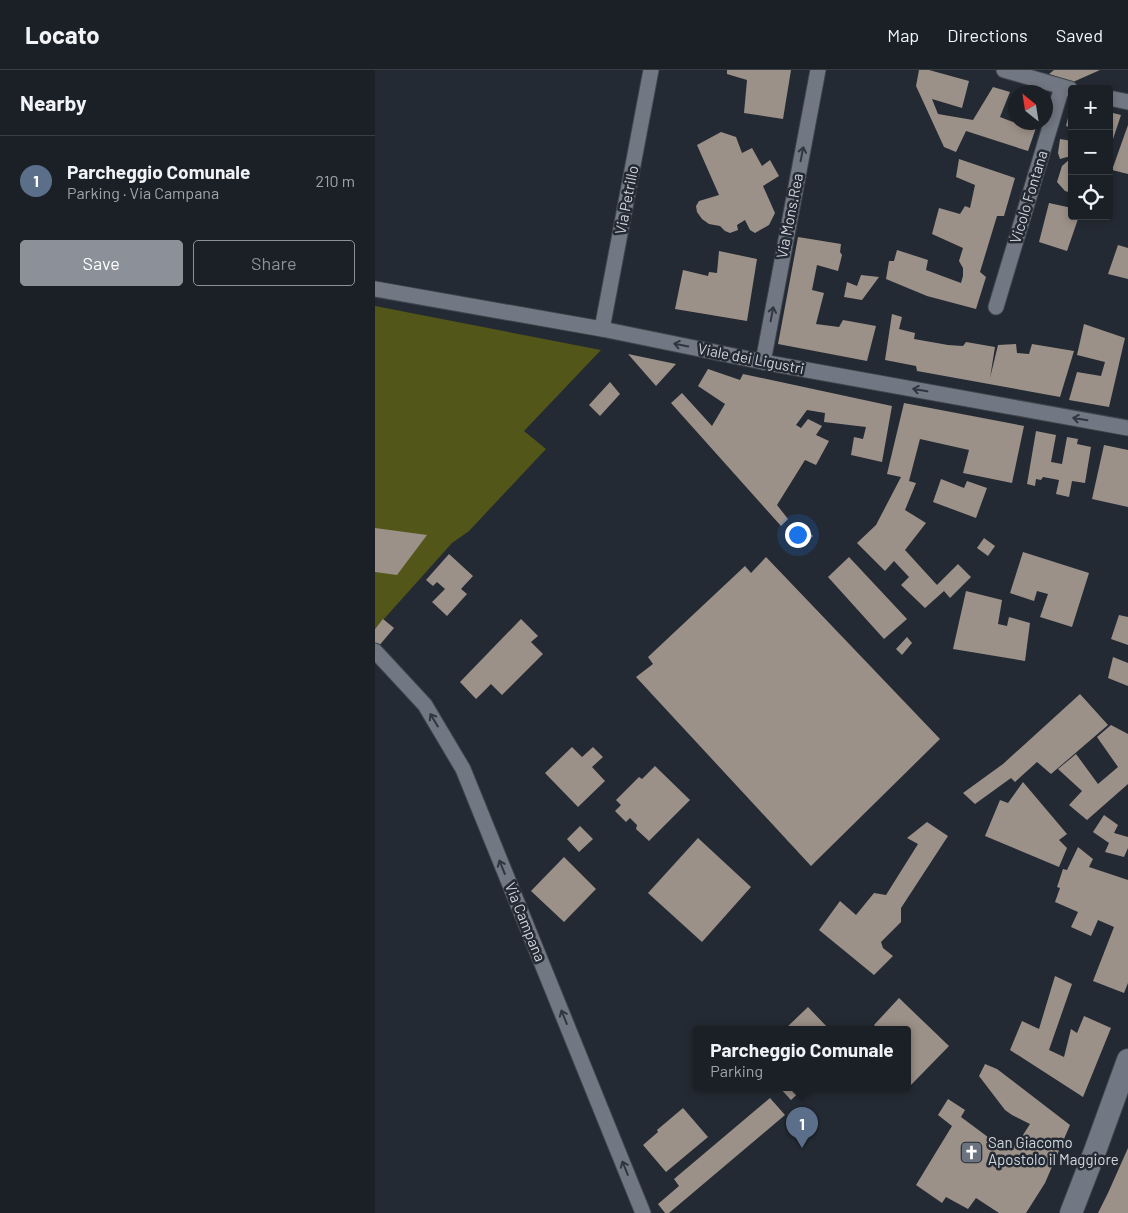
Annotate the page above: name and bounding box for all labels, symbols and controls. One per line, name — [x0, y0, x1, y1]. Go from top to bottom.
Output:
text: Locato — [25, 20, 100, 49]
text: Map — [887, 24, 919, 46]
text: Directions — [947, 24, 1028, 46]
text: Saved — [1056, 24, 1103, 46]
north arrow — [1008, 85, 1053, 130]
map controls — [1068, 85, 1113, 220]
button: + — [1068, 85, 1113, 130]
text: Nearby — [20, 90, 86, 115]
button: − — [1068, 130, 1113, 175]
one-way arrow — [798, 146, 807, 162]
street label: Vicolo Fontana — [1005, 148, 1051, 245]
text: Parcheggio Comunale — [67, 160, 250, 183]
street label: Via Petrillo — [611, 164, 641, 236]
text: 1 — [33, 171, 39, 190]
text: 210 m — [316, 171, 355, 190]
street label: Via Mons.Rea — [772, 172, 806, 260]
button: locate — [1068, 175, 1113, 220]
text: Parking · Via Campana — [67, 183, 219, 202]
button: Save — [20, 240, 183, 286]
button: Share — [193, 240, 355, 286]
one-way arrow — [768, 306, 778, 322]
street label: Viale dei Ligustri — [696, 339, 806, 377]
one-way arrow — [673, 340, 689, 349]
one-way arrow — [913, 385, 929, 395]
one-way arrow — [1072, 414, 1088, 424]
your location — [785, 522, 811, 548]
one-way arrow — [428, 714, 438, 728]
one-way arrow — [497, 860, 507, 875]
street label: Via Campana — [502, 879, 550, 964]
one-way arrow — [558, 1010, 568, 1025]
popup — [693, 1026, 911, 1091]
text: Parcheggio Comunale — [710, 1038, 894, 1061]
text: Parking — [710, 1061, 763, 1080]
pin: 1 — [786, 1107, 818, 1148]
place label: San Giacomo Apostolo il Maggiore — [988, 1133, 1119, 1168]
church icon: San Giacomo Apostolo il Maggiore — [960, 1140, 984, 1164]
one-way arrow — [620, 1161, 629, 1176]

